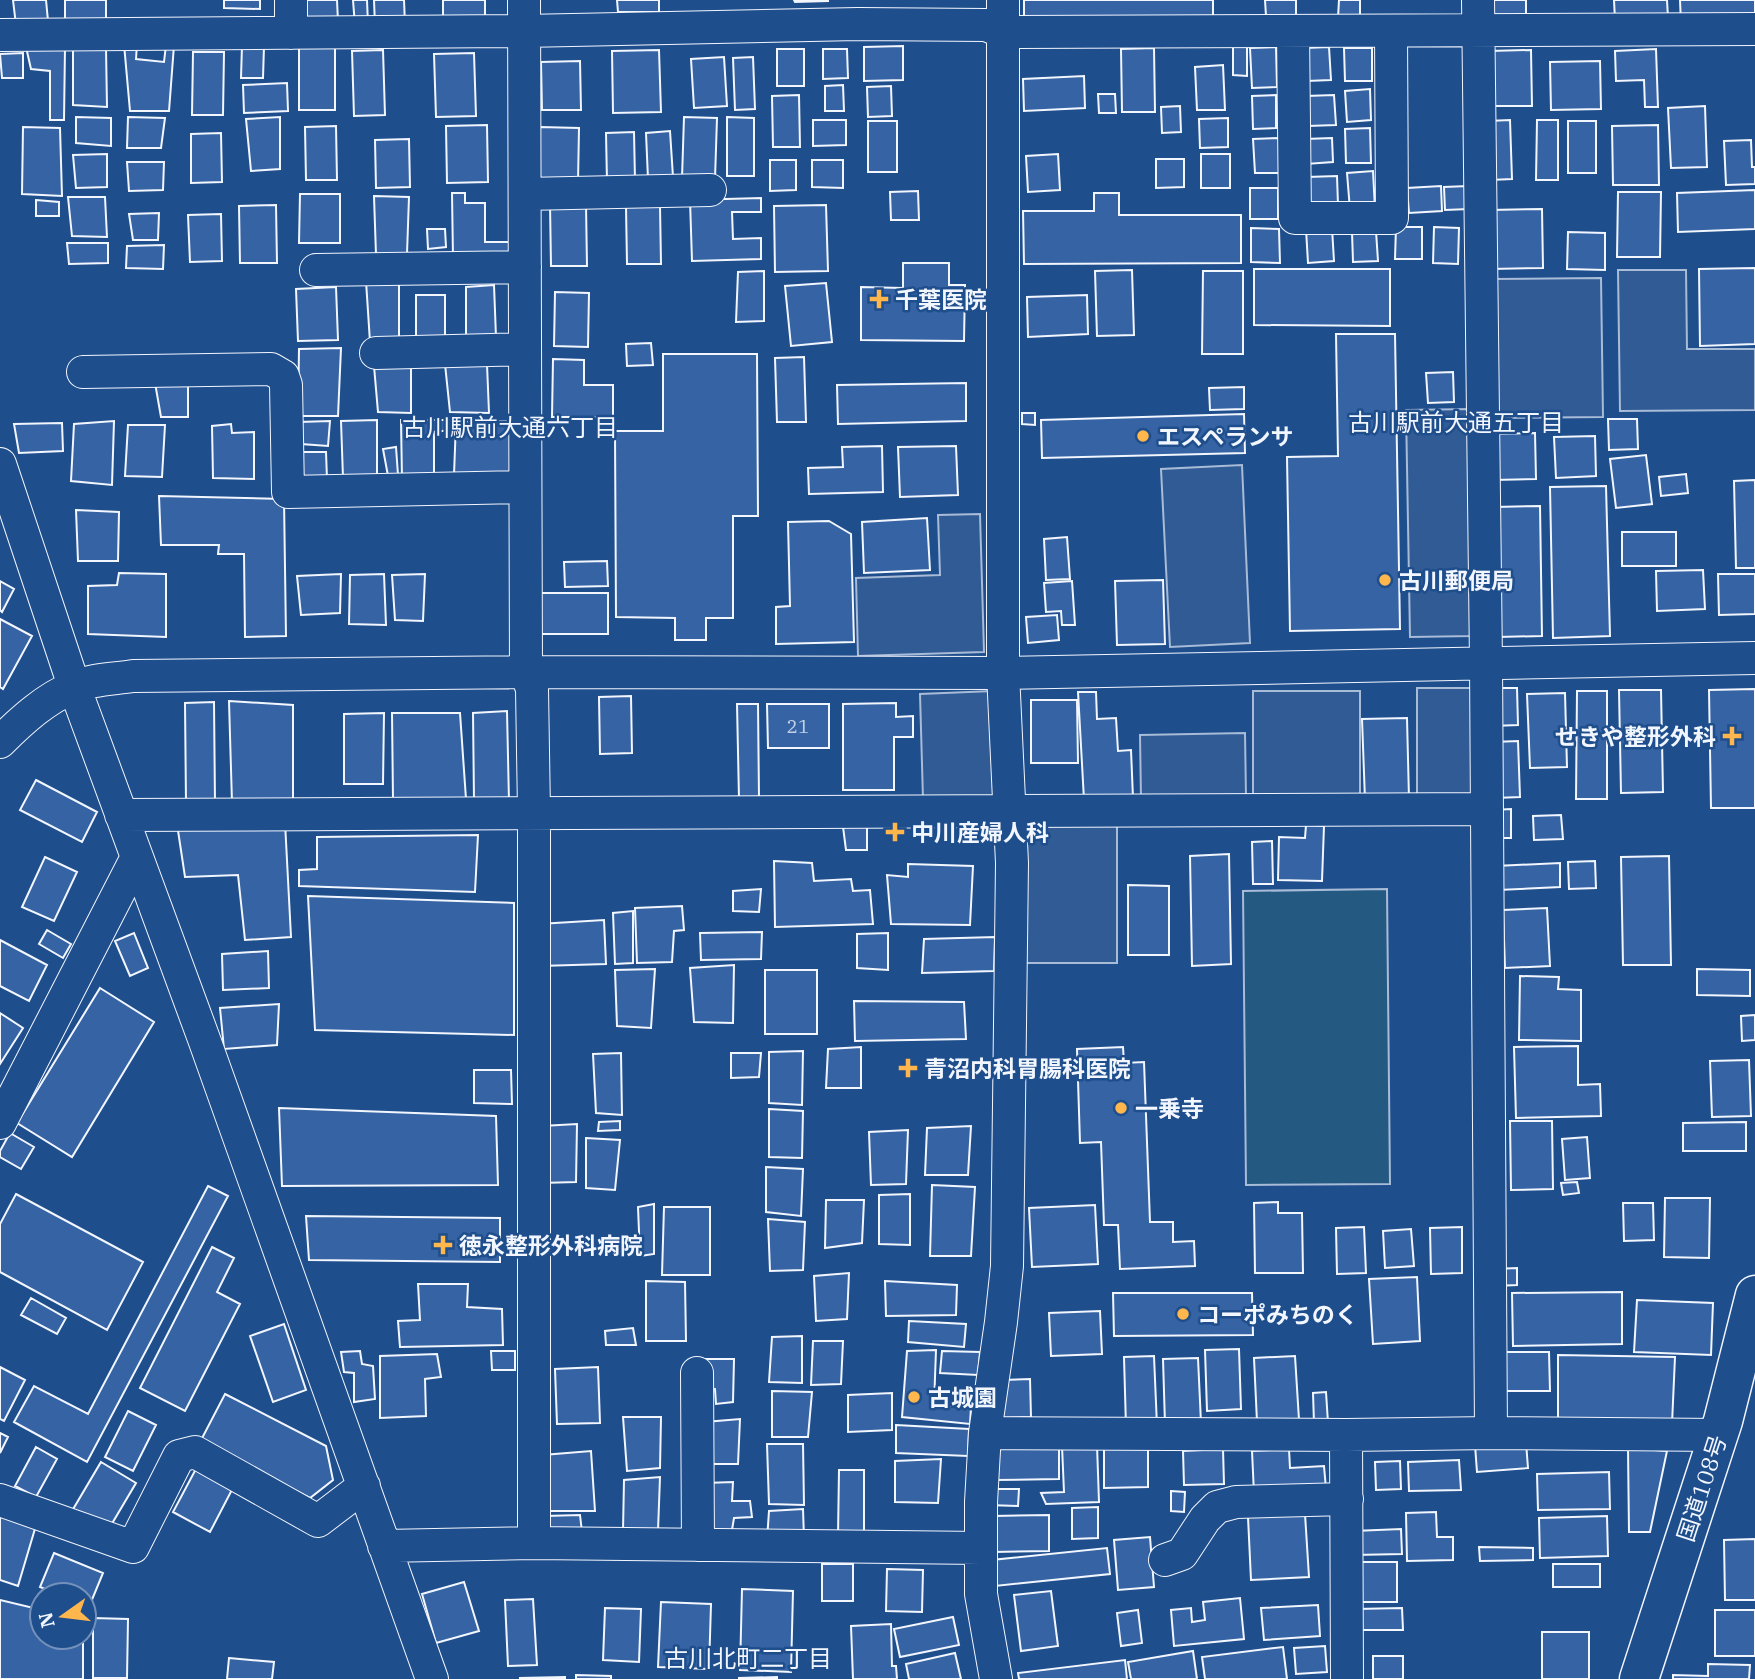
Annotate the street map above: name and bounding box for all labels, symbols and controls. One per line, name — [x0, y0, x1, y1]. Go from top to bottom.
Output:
place label: 千葉医院 — [895, 284, 987, 314]
marker: 千葉医院 — [869, 289, 889, 309]
district label: 古川駅前大通五丁目 — [1348, 406, 1564, 438]
district label: 古川駅前大通六丁目 — [402, 411, 618, 443]
place label: エスペランサ — [1157, 421, 1293, 451]
marker: エスペランサ — [1135, 428, 1151, 444]
place label: 古川郵便局 — [1399, 565, 1514, 595]
marker: 古川郵便局 — [1377, 572, 1393, 588]
house number: 21 — [787, 714, 809, 738]
place label: せきや整形外科 — [1555, 721, 1716, 751]
marker: せきや整形外科 — [1722, 726, 1742, 746]
place label: 中川産婦人科 — [911, 817, 1049, 847]
marker: 中川産婦人科 — [885, 822, 905, 842]
place label: 青沼内科胃腸科医院 — [924, 1053, 1131, 1083]
marker: 青沼内科胃腸科医院 — [898, 1058, 918, 1078]
place label: 一乗寺 — [1135, 1093, 1204, 1123]
marker: 一乗寺 — [1113, 1100, 1129, 1116]
place label: 徳永整形外科病院 — [459, 1230, 643, 1260]
marker: 徳永整形外科病院 — [433, 1235, 453, 1255]
place label: コーポみちのく — [1197, 1299, 1358, 1329]
marker: コーポみちのく — [1175, 1306, 1191, 1322]
place label: 古城園 — [928, 1382, 997, 1412]
marker: 古城園 — [906, 1389, 922, 1405]
street label: 国道108号 — [1670, 1431, 1732, 1545]
north arrow — [28, 1581, 98, 1651]
text: N — [33, 1610, 60, 1630]
district label: 古川北町二丁目 — [664, 1642, 832, 1674]

